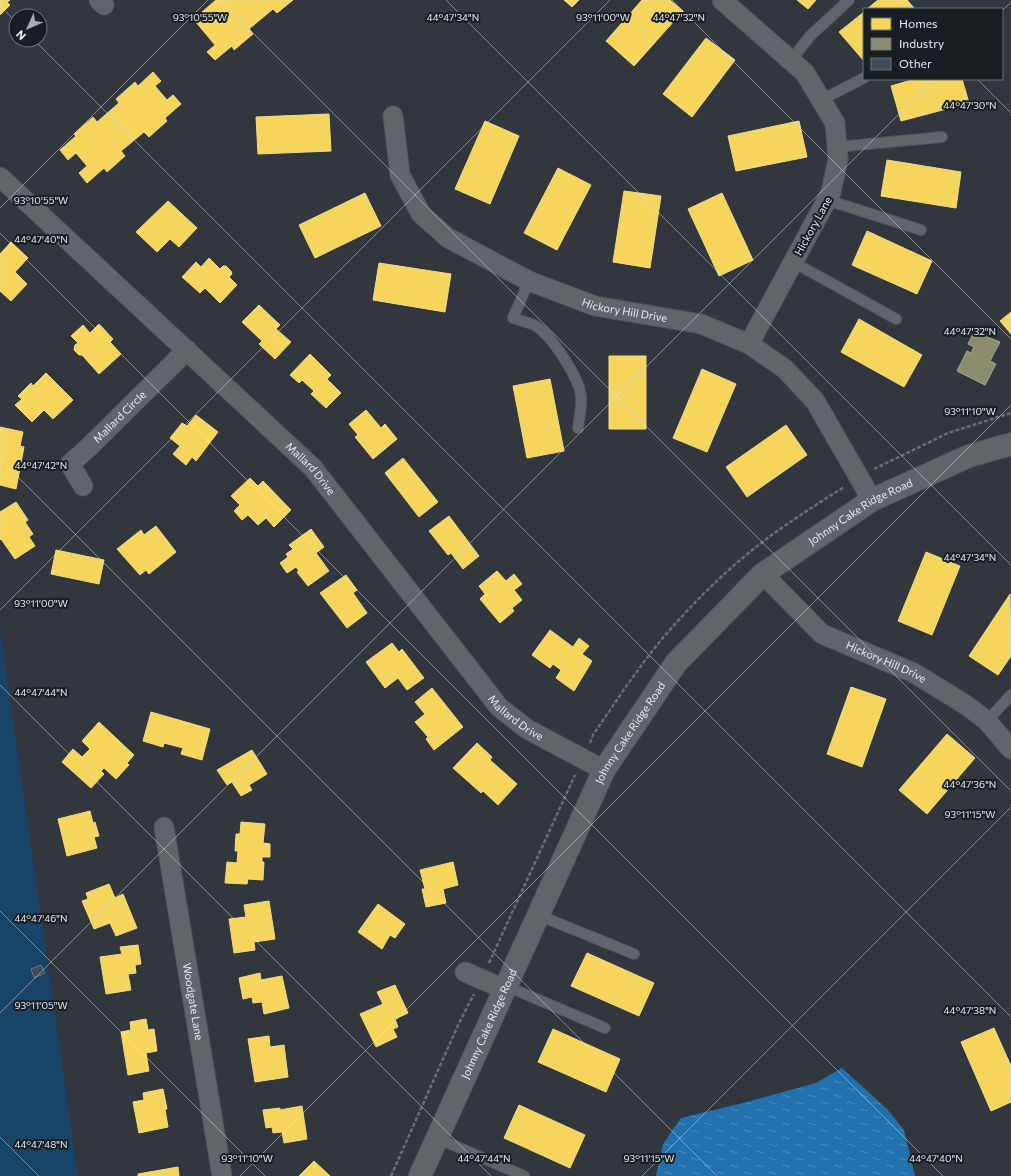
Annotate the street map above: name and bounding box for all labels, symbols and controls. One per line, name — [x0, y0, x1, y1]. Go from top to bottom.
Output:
north arrow — [8, 8, 48, 48]
legend — [863, 8, 1003, 80]
text: 93°10'55"W — [173, 11, 227, 23]
text: 44°47'34"N — [427, 11, 479, 23]
text: 93°11'00"W — [576, 11, 630, 23]
text: 44°47'32"N — [653, 11, 705, 23]
text: Homes — [899, 16, 937, 30]
text: N — [13, 28, 28, 43]
text: Industry — [899, 36, 944, 50]
text: Other — [899, 56, 932, 70]
text: 44°47'30"N — [943, 99, 997, 111]
text: 93°10'55"W — [14, 194, 68, 206]
street label: Hickory Lane — [791, 194, 834, 257]
text: 44°47'40"N — [14, 233, 68, 245]
street label: Hickory Hill Drive — [580, 295, 668, 324]
text: 44°47'32"N — [944, 325, 996, 337]
street label: Mallard Circle — [90, 387, 148, 445]
text: 93°11'10"W — [944, 405, 996, 417]
street label: Mallard Drive — [283, 439, 338, 497]
text: 44°47'42"N — [15, 459, 67, 471]
street label: Johnny Cake Ridge Road — [805, 476, 914, 548]
text: 44°47'34"N — [944, 551, 996, 563]
text: 93°11'00"W — [14, 597, 68, 609]
street label: Hickory Hill Drive — [844, 638, 929, 685]
street label: Johnny Cake Ridge Road — [592, 679, 668, 786]
text: 44°47'44"N — [14, 686, 68, 698]
street label: Mallard Drive — [486, 692, 546, 743]
text: 44°47'36"N — [944, 778, 996, 790]
text: 93°11'15"W — [945, 808, 995, 820]
text: 44°47'46"N — [14, 912, 68, 924]
street label: Woodgate Lane — [181, 962, 206, 1041]
street label: Johnny Cake Ridge Road — [458, 967, 519, 1081]
text: 93°11'05"W — [14, 999, 68, 1011]
text: 44°47'38"N — [944, 1004, 996, 1016]
text: 44°47'48"N — [14, 1138, 68, 1150]
text: 93°11'10"W — [221, 1152, 273, 1164]
text: 44°47'44"N — [457, 1152, 511, 1164]
text: 93°11'15"W — [624, 1152, 674, 1164]
text: 44°47'40"N — [909, 1152, 963, 1164]

